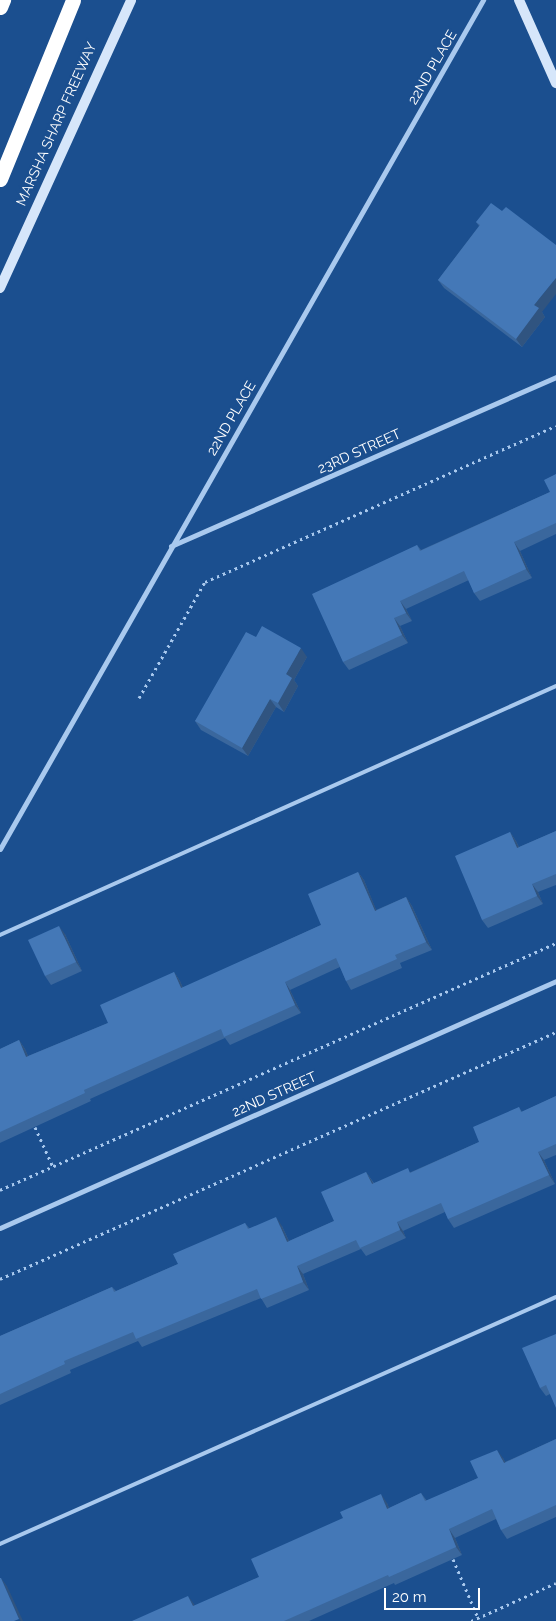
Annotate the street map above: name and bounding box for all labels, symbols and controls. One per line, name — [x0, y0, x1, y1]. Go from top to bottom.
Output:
street label: 22ND PLACE — [404, 27, 460, 107]
street label: MARSHA SHARP FREEWAY — [12, 39, 100, 209]
street label: 22ND PLACE — [203, 378, 259, 458]
street label: 23RD STREET — [315, 425, 403, 477]
street label: 22ND STREET — [229, 1068, 319, 1120]
scale bar — [386, 1578, 482, 1610]
text: 20 m — [392, 1588, 427, 1606]

